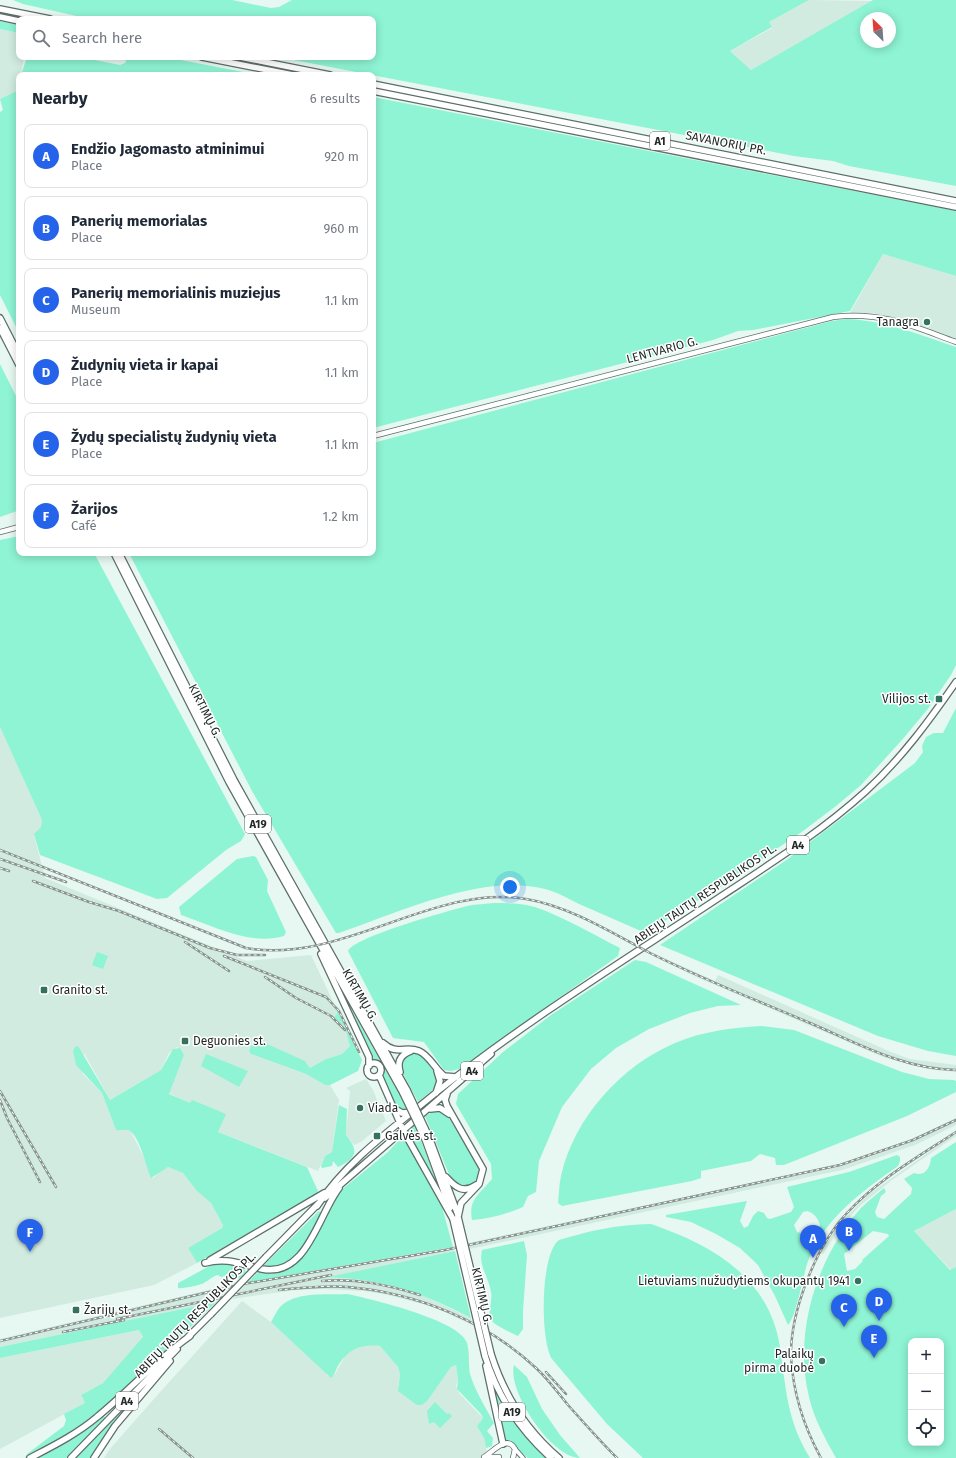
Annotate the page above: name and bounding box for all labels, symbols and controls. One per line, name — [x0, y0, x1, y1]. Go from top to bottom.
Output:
north arrow — [860, 12, 896, 48]
search box — [16, 16, 376, 60]
icon: search — [30, 27, 52, 49]
text: Search here — [62, 29, 142, 47]
text: Nearby — [32, 88, 87, 109]
text: 6 results — [310, 91, 360, 106]
street label: SAVANORIŲ PR. — [684, 128, 768, 158]
road number: A1 — [650, 132, 670, 150]
text: Endžio Jagomasto atminimui — [71, 140, 264, 158]
text: A — [42, 149, 50, 164]
text: 920 m — [324, 149, 359, 164]
text: Place — [71, 158, 102, 173]
text: Panerių memorialas — [71, 212, 207, 230]
text: B — [42, 221, 50, 236]
text: 960 m — [323, 221, 359, 236]
text: Place — [71, 230, 102, 245]
text: Panerių memorialinis muziejus — [71, 284, 281, 302]
text: C — [42, 293, 50, 308]
text: 1.1 km — [325, 293, 359, 308]
text: Museum — [71, 302, 121, 317]
place label: Tanagra — [876, 315, 919, 329]
marker: Tanagra — [922, 317, 932, 327]
street label: LENTVARIO G. — [625, 334, 699, 366]
text: Žudynių vieta ir kapai — [71, 356, 218, 374]
text: D — [42, 365, 50, 380]
text: 1.1 km — [325, 365, 359, 380]
text: Place — [71, 374, 102, 389]
text: Žydų specialistų žudynių vieta — [71, 428, 277, 446]
text: E — [43, 437, 49, 452]
text: 1.1 km — [325, 437, 359, 452]
text: Place — [71, 446, 102, 461]
text: Žarijos — [71, 500, 118, 518]
text: F — [43, 509, 49, 524]
text: 1.2 km — [323, 509, 359, 524]
text: Café — [71, 518, 97, 533]
street label: KIRTIMŲ G. — [186, 682, 225, 740]
place label: Vilijos st. — [882, 692, 931, 706]
marker: Vilijos st. — [934, 694, 944, 704]
road number: A19 — [245, 815, 271, 833]
road number: A4 — [787, 836, 809, 854]
street label: ABIEJŲ TAUTŲ RESPUBLIKOS PL. — [631, 841, 779, 947]
your location — [500, 877, 520, 897]
street label: KIRTIMŲ G. — [339, 966, 381, 1024]
place label: Granito st. — [52, 983, 108, 997]
marker: Granito st. — [39, 985, 49, 995]
place label: Deguonies st. — [193, 1034, 266, 1048]
marker: Deguonies st. — [180, 1036, 190, 1046]
road number: A4 — [461, 1062, 483, 1080]
place label: Viada — [368, 1101, 398, 1115]
marker: Viada — [355, 1103, 365, 1113]
place label: Galvės st. — [385, 1129, 437, 1143]
marker: Galvės st. — [372, 1131, 382, 1141]
pin: B — [836, 1218, 862, 1251]
pin: F — [17, 1219, 43, 1252]
pin: A — [800, 1225, 826, 1258]
street label: ABIEJŲ TAUTŲ RESPUBLIKOS PL. — [131, 1249, 259, 1381]
street label: KIRTIMŲ G. — [469, 1266, 495, 1326]
place label: Lietuviams nužudytiems okupantų 1941 — [638, 1274, 850, 1288]
marker: Lietuviams nužudytiems okupantų 1941 — [853, 1276, 863, 1286]
pin: D — [866, 1288, 892, 1321]
pin: C — [831, 1294, 857, 1327]
place label: Žarijų st. — [84, 1302, 131, 1317]
marker: Žarijų st. — [71, 1305, 81, 1315]
pin: E — [861, 1325, 887, 1358]
map controls — [908, 1338, 944, 1446]
button: + — [908, 1338, 944, 1374]
place label: Palaikų pirma duobė — [744, 1347, 814, 1375]
marker: Palaikų pirma duobė — [817, 1356, 827, 1366]
button: − — [908, 1374, 944, 1410]
road number: A4 — [116, 1392, 138, 1410]
road number: A19 — [499, 1403, 525, 1421]
button: locate — [908, 1410, 944, 1446]

